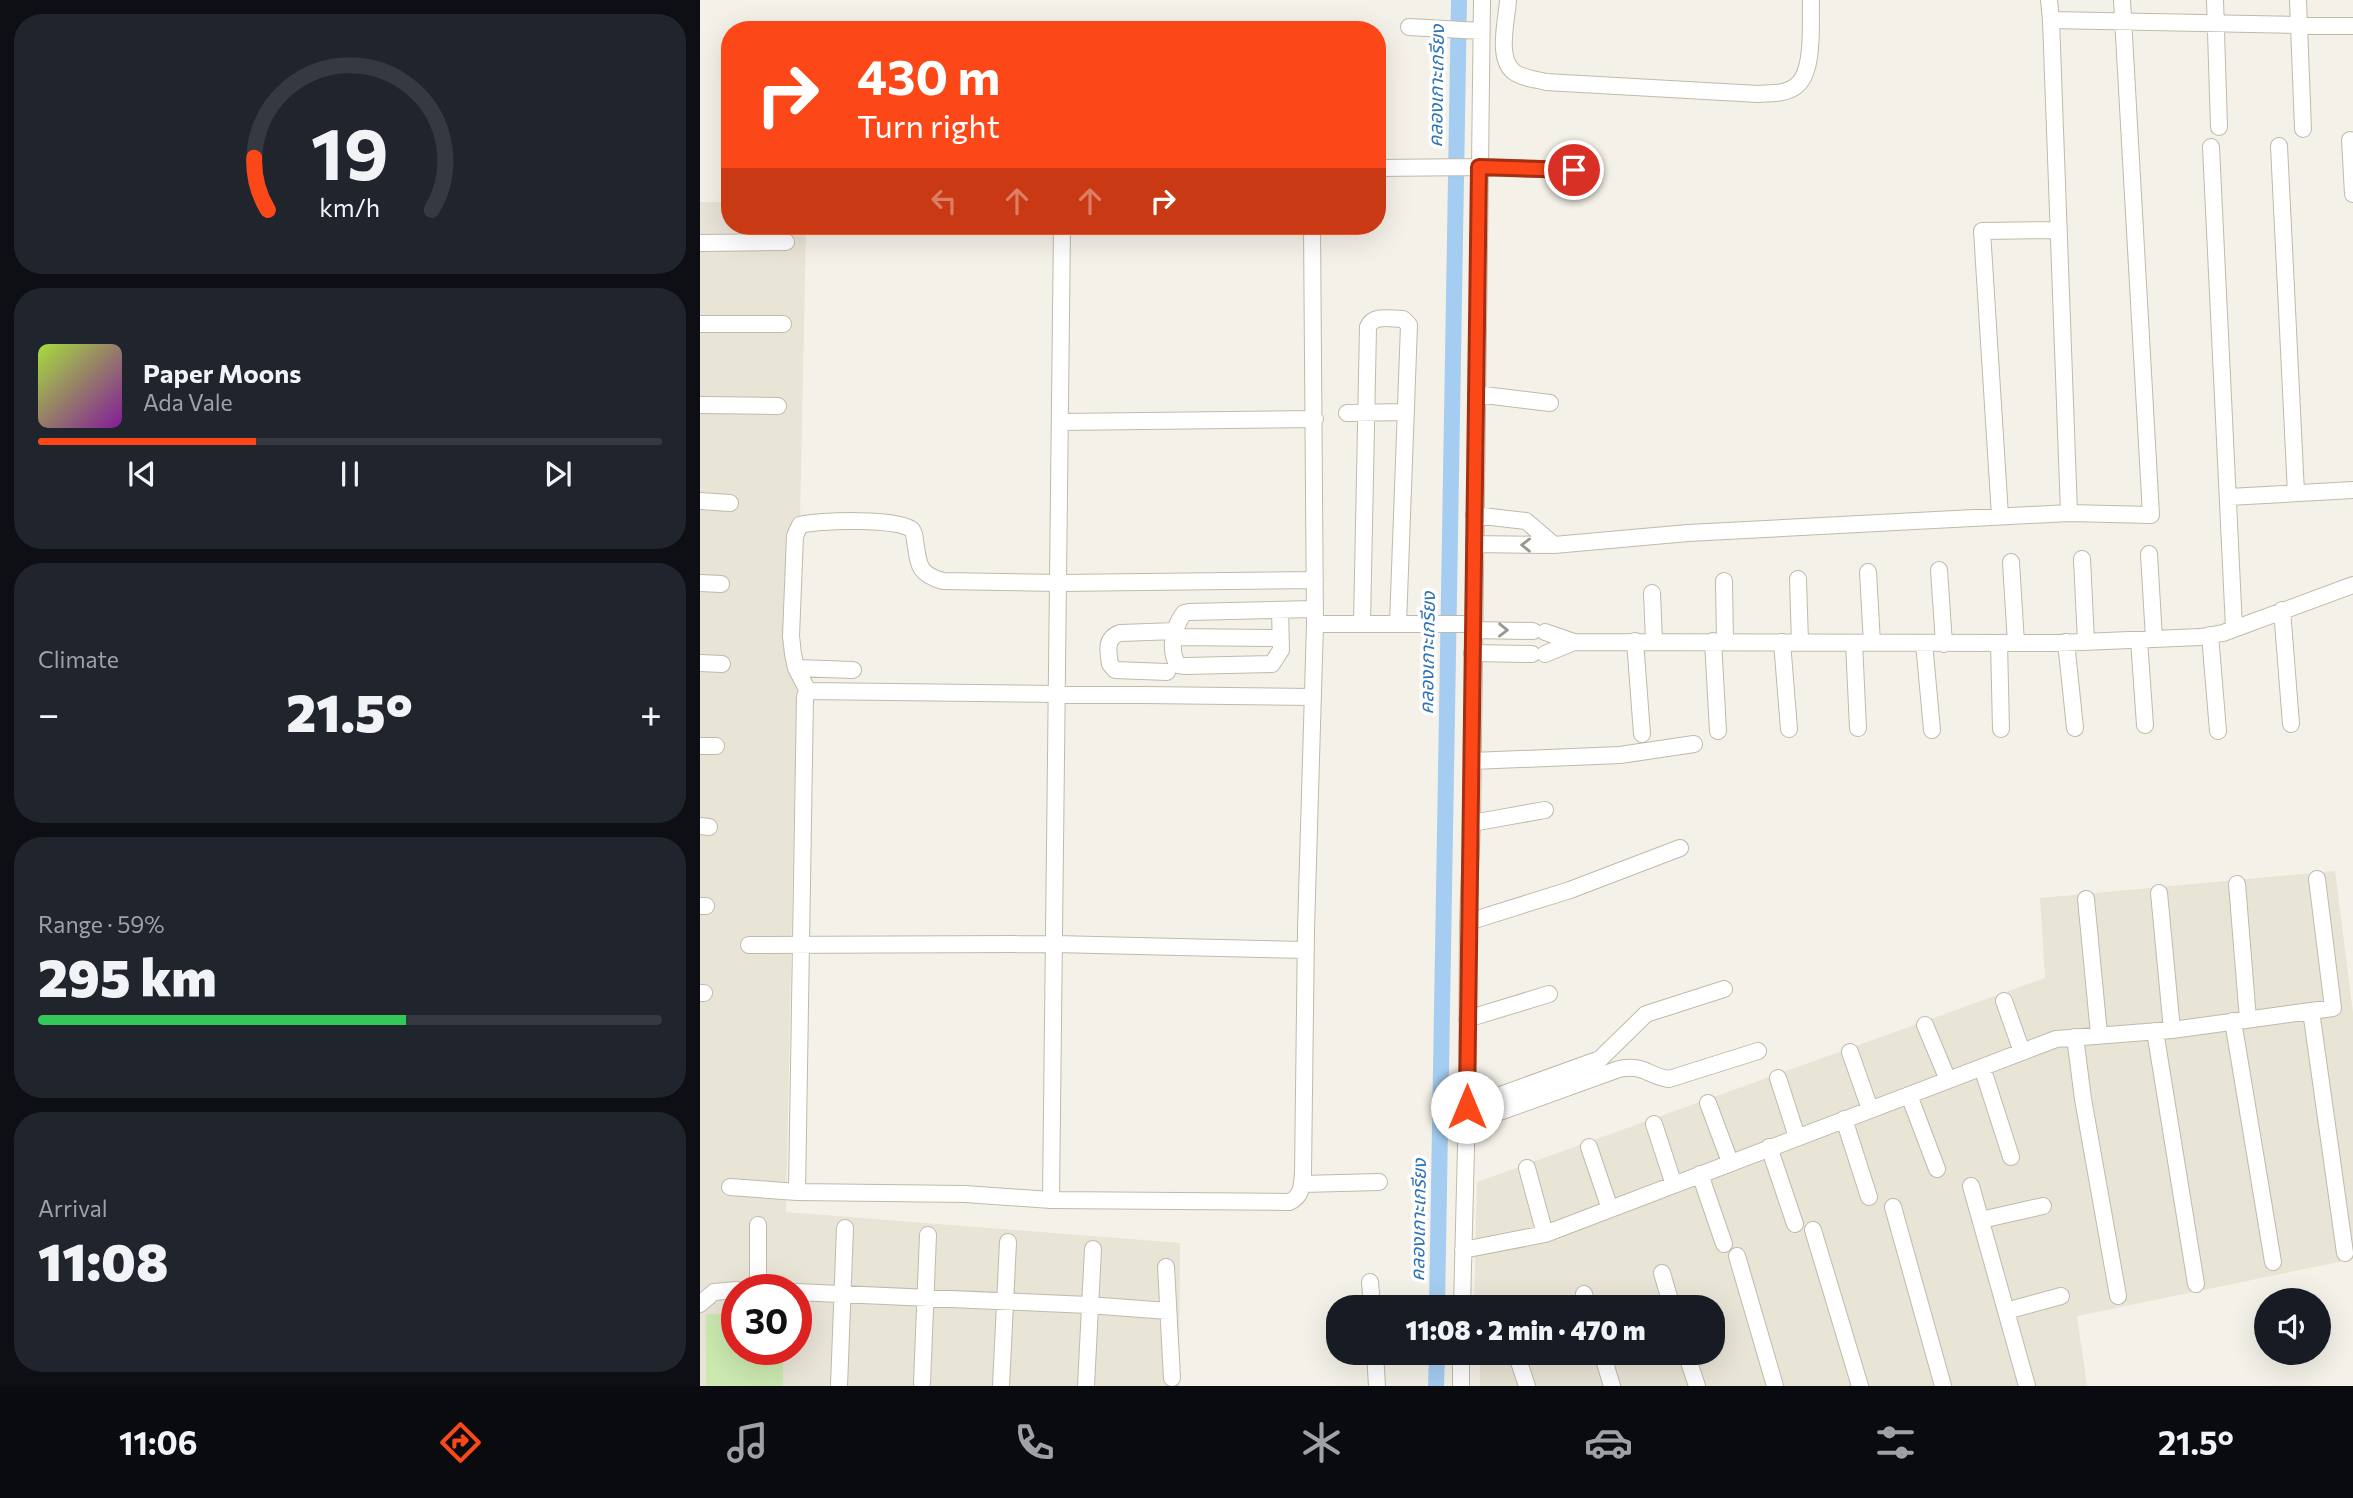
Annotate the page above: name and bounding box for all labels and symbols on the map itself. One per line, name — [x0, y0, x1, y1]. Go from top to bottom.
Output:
water label: คลองเกาะเกรียง — [1423, 24, 1448, 147]
pin — [1544, 140, 1604, 200]
one-way arrow — [1520, 537, 1531, 553]
water label: คลองเกาะเกรียง — [1414, 591, 1439, 714]
one-way arrow — [1498, 622, 1509, 638]
position arrow — [1430, 1070, 1504, 1144]
water label: คลองเกาะเกรียง — [1405, 1158, 1430, 1281]
speed limit sign: 30 — [721, 1274, 812, 1365]

